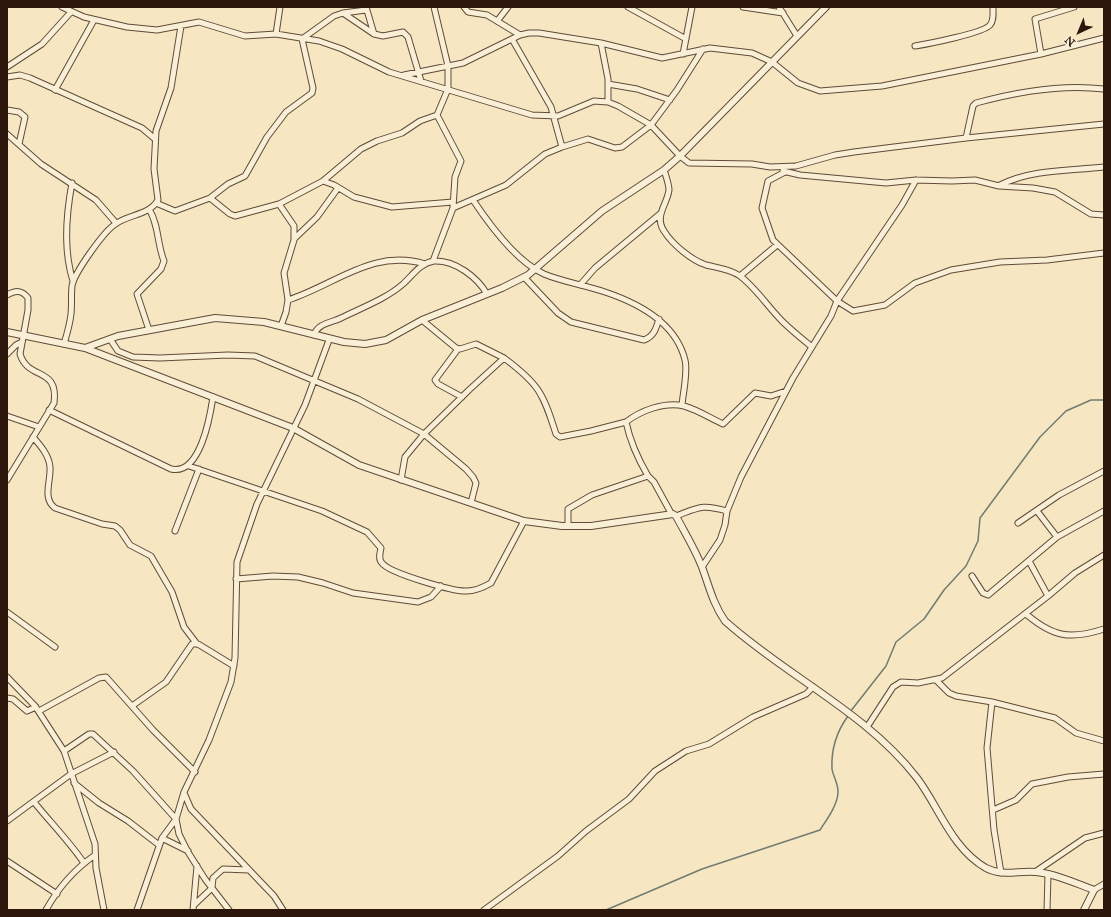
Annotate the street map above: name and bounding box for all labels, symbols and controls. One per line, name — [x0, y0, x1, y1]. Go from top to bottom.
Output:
north arrow — [1059, 12, 1099, 52]
text: N — [1062, 33, 1078, 49]

